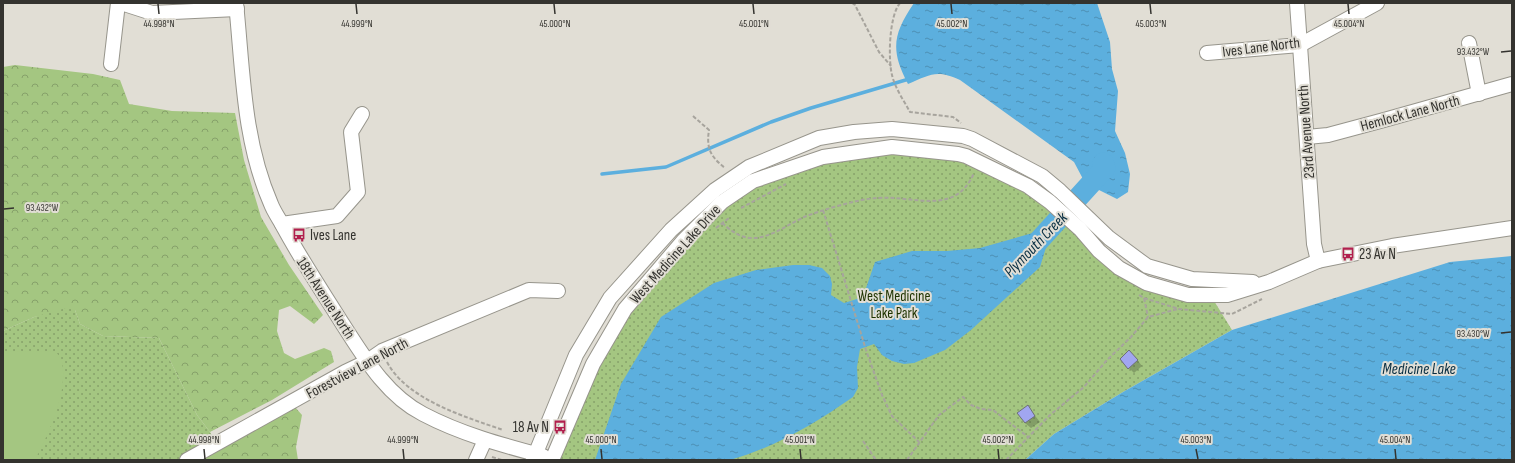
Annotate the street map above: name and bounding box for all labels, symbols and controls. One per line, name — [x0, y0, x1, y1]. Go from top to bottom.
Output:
text: 44.998°N — [143, 18, 175, 30]
text: 44.999°N — [341, 18, 373, 30]
text: 45.000°N — [539, 18, 571, 30]
text: 45.001°N — [739, 18, 769, 30]
text: 45.002°N — [937, 18, 967, 30]
text: 45.003°N — [1136, 18, 1166, 30]
text: 45.004°N — [1334, 18, 1364, 30]
street label: Ives Lane North — [1221, 33, 1301, 62]
text: 93.432°W — [1457, 46, 1490, 58]
street label: 23rd Avenue North — [1294, 85, 1319, 179]
street label: Hemlock Lane North — [1358, 91, 1462, 136]
street label: West Medicine Lake Drive — [626, 201, 725, 308]
text: 93.432°W — [26, 202, 59, 214]
water label: Plymouth Creek — [1000, 208, 1072, 281]
place label: Ives Lane — [310, 226, 356, 245]
bus stop icon: Ives Lane — [291, 227, 307, 243]
place label: 23 Av N — [1359, 245, 1396, 264]
bus stop icon: 23 Av N — [1340, 246, 1356, 262]
street label: 18th Avenue North — [292, 254, 359, 343]
park label: West Medicine Lake Park — [857, 287, 931, 323]
text: 93.430°W — [1457, 328, 1490, 340]
street label: Forestview Lane North — [303, 334, 411, 403]
water label: Medicine Lake — [1382, 360, 1456, 379]
place label: 18 Av N — [513, 418, 549, 437]
bus stop icon: 18 Av N — [552, 419, 568, 435]
text: 44.998°N — [188, 434, 220, 446]
text: 44.999°N — [387, 434, 419, 446]
text: 45.000°N — [585, 434, 617, 446]
text: 45.001°N — [785, 434, 815, 446]
text: 45.002°N — [983, 434, 1013, 446]
text: 45.003°N — [1181, 434, 1211, 446]
text: 45.004°N — [1380, 434, 1410, 446]

